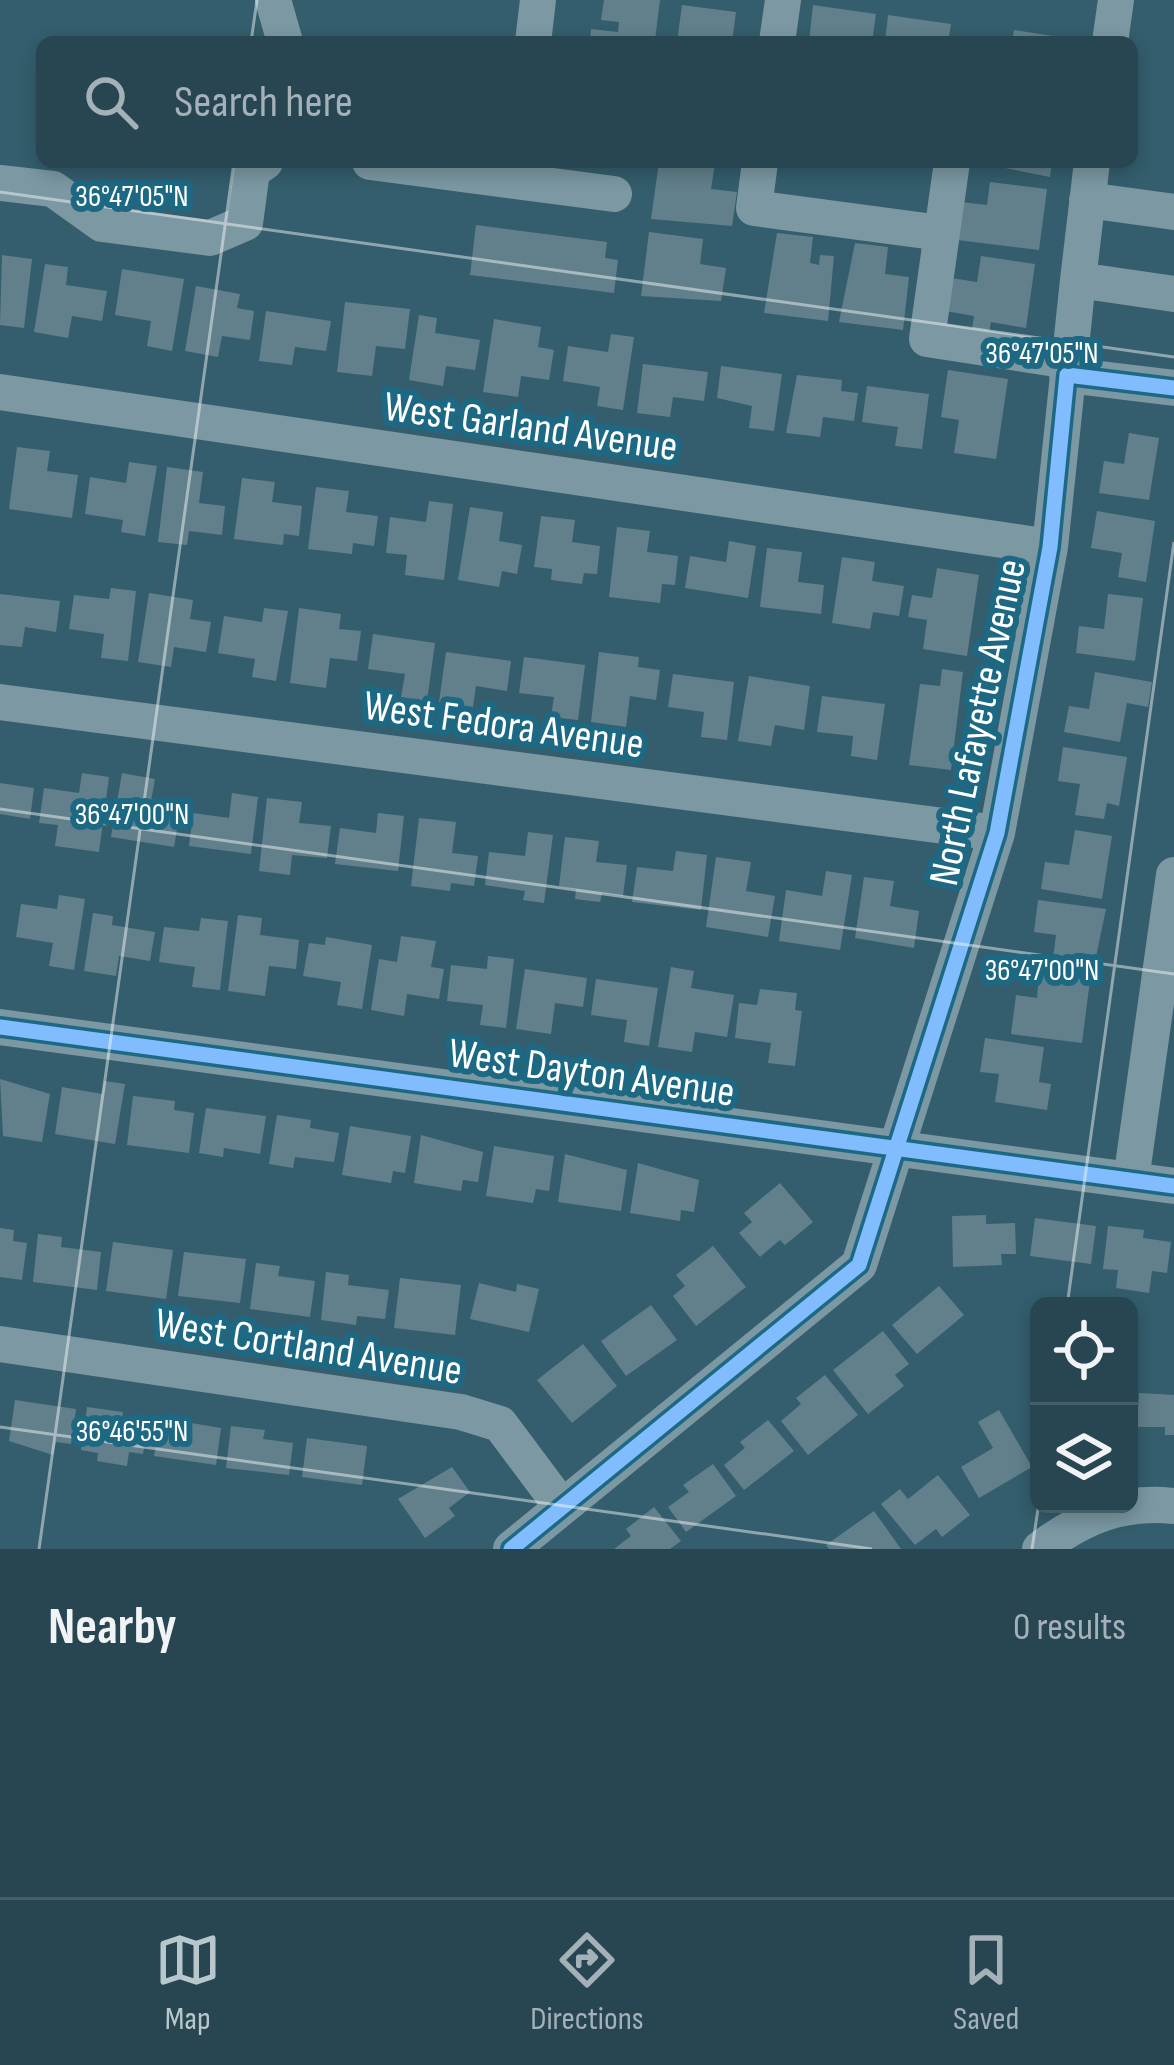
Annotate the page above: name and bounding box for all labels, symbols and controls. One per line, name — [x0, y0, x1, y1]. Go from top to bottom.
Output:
search box — [36, 36, 1138, 168]
icon: search — [78, 69, 144, 135]
text: Search here — [174, 75, 353, 130]
text: 36°47'05"N — [75, 179, 189, 215]
text: 36°47'05"N — [985, 336, 1099, 372]
street label: West Garland Avenue — [381, 382, 681, 473]
street label: North Lafayette Avenue — [919, 555, 1038, 890]
street label: West Fedora Avenue — [360, 681, 647, 770]
text: 36°47'00"N — [75, 797, 189, 833]
text: 36°47'00"N — [985, 953, 1099, 989]
street label: West Dayton Avenue — [445, 1028, 738, 1119]
map controls — [1030, 1297, 1138, 1513]
button: locate — [1030, 1297, 1138, 1405]
street label: West Cortland Avenue — [152, 1298, 466, 1397]
button: layers — [1030, 1405, 1138, 1513]
text: 36°46'55"N — [76, 1414, 188, 1450]
text: Nearby — [48, 1597, 177, 1658]
text: 0 results — [1013, 1604, 1126, 1651]
tab: Map — [155, 1927, 221, 2039]
tab: Directions — [530, 1927, 644, 2039]
tab: Saved — [953, 1927, 1019, 2039]

